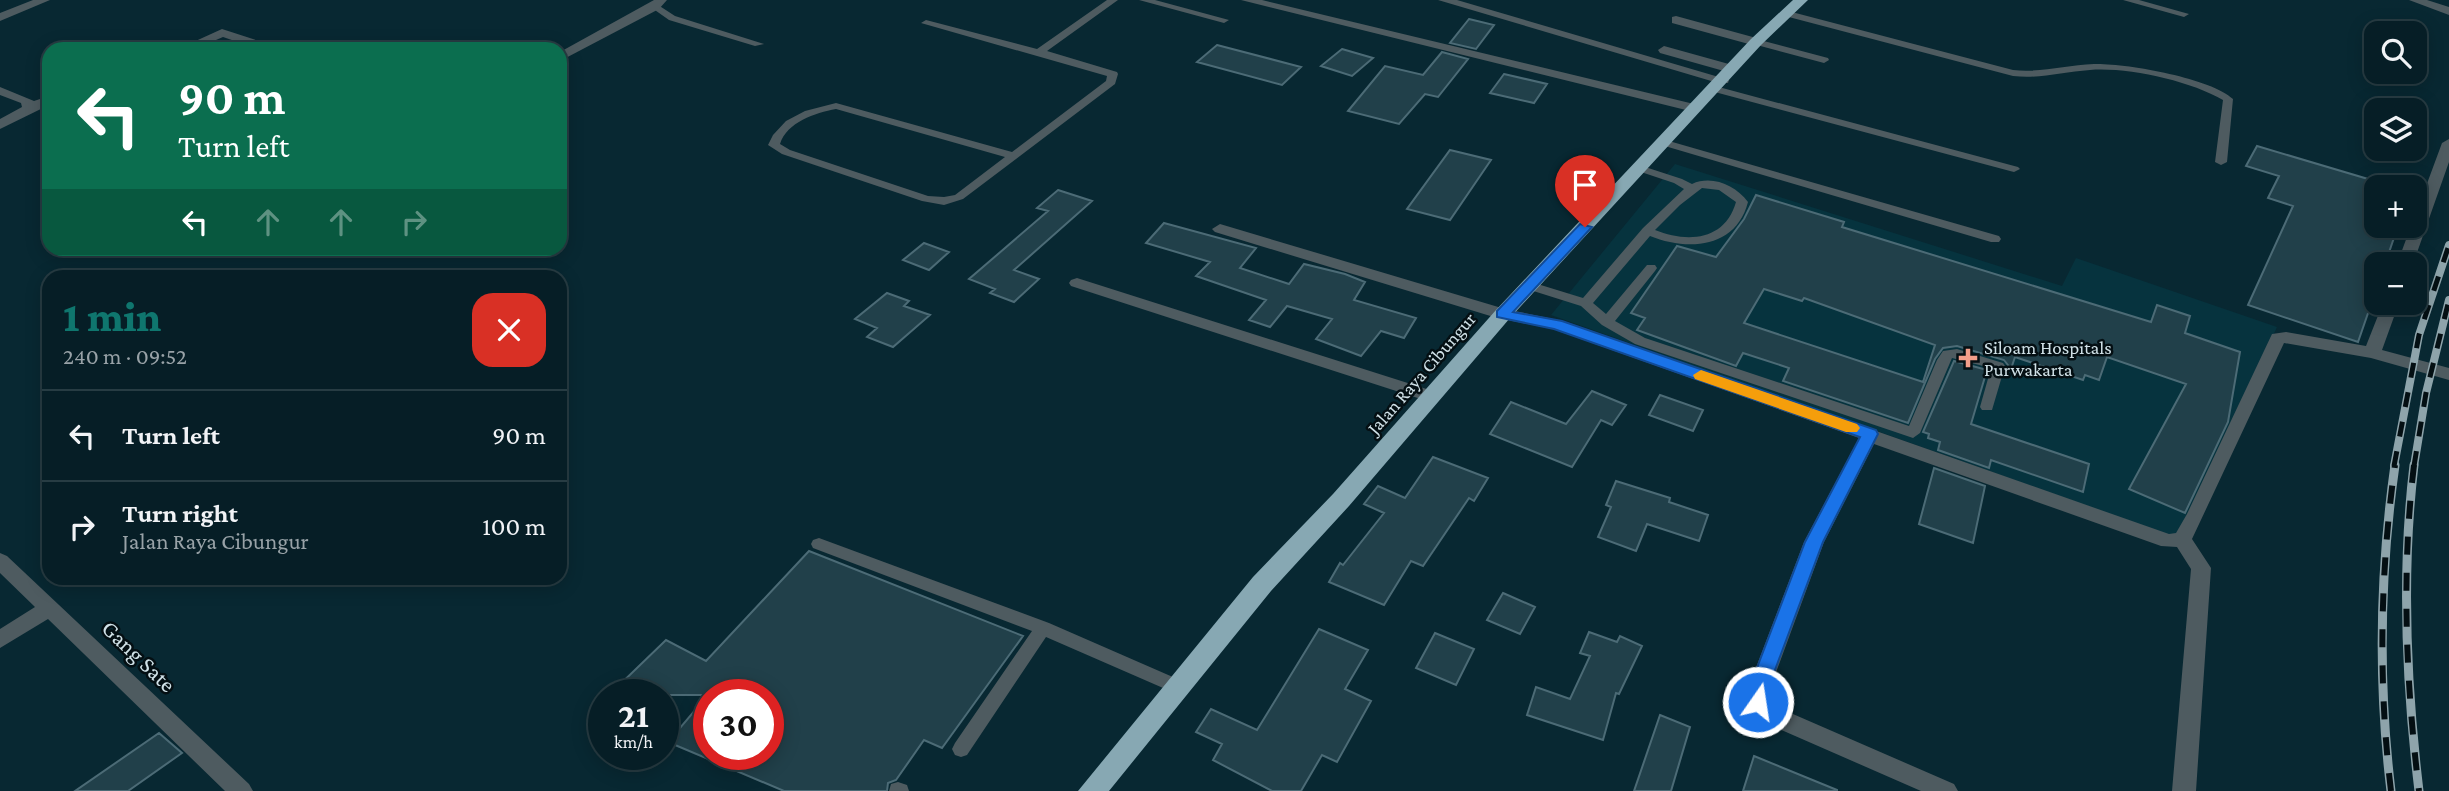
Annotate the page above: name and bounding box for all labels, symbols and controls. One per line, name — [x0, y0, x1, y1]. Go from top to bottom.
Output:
map controls — [2364, 21, 2427, 315]
button: search — [2364, 21, 2427, 84]
icon: left — [63, 70, 154, 161]
text: 90 m — [178, 70, 285, 125]
button: layers — [2364, 98, 2427, 161]
text: Turn left — [178, 128, 289, 164]
pin — [1555, 155, 1615, 227]
icon: arrive — [1566, 166, 1604, 204]
button: + — [2364, 175, 2427, 238]
icon: left — [176, 203, 214, 241]
icon: ahead — [249, 203, 287, 241]
icon: ahead — [322, 203, 360, 241]
icon: right — [395, 203, 433, 241]
button: − — [2364, 252, 2427, 315]
text: 1 min — [63, 293, 161, 340]
button: close — [472, 293, 546, 367]
street label: Jalan Raya Cibungur — [1362, 308, 1480, 440]
place label: Siloam Hospitals Purwakarta — [1984, 337, 2112, 380]
text: 240 m · 09:52 — [63, 343, 187, 369]
marker: Siloam Hospitals Purwakarta — [1958, 348, 1978, 368]
icon: left — [63, 417, 101, 455]
text: Turn left — [122, 421, 220, 450]
text: 90 m — [492, 421, 546, 450]
text: Turn right — [122, 499, 238, 528]
icon: right — [63, 508, 101, 546]
text: 100 m — [482, 512, 546, 541]
text: Jalan Raya Cibungur — [122, 528, 309, 554]
street label: Gang Sate — [97, 615, 181, 697]
position arrow — [1721, 665, 1795, 739]
speed limit sign: 30 — [693, 679, 784, 770]
text: 21 — [618, 696, 649, 735]
text: km/h — [614, 732, 653, 752]

